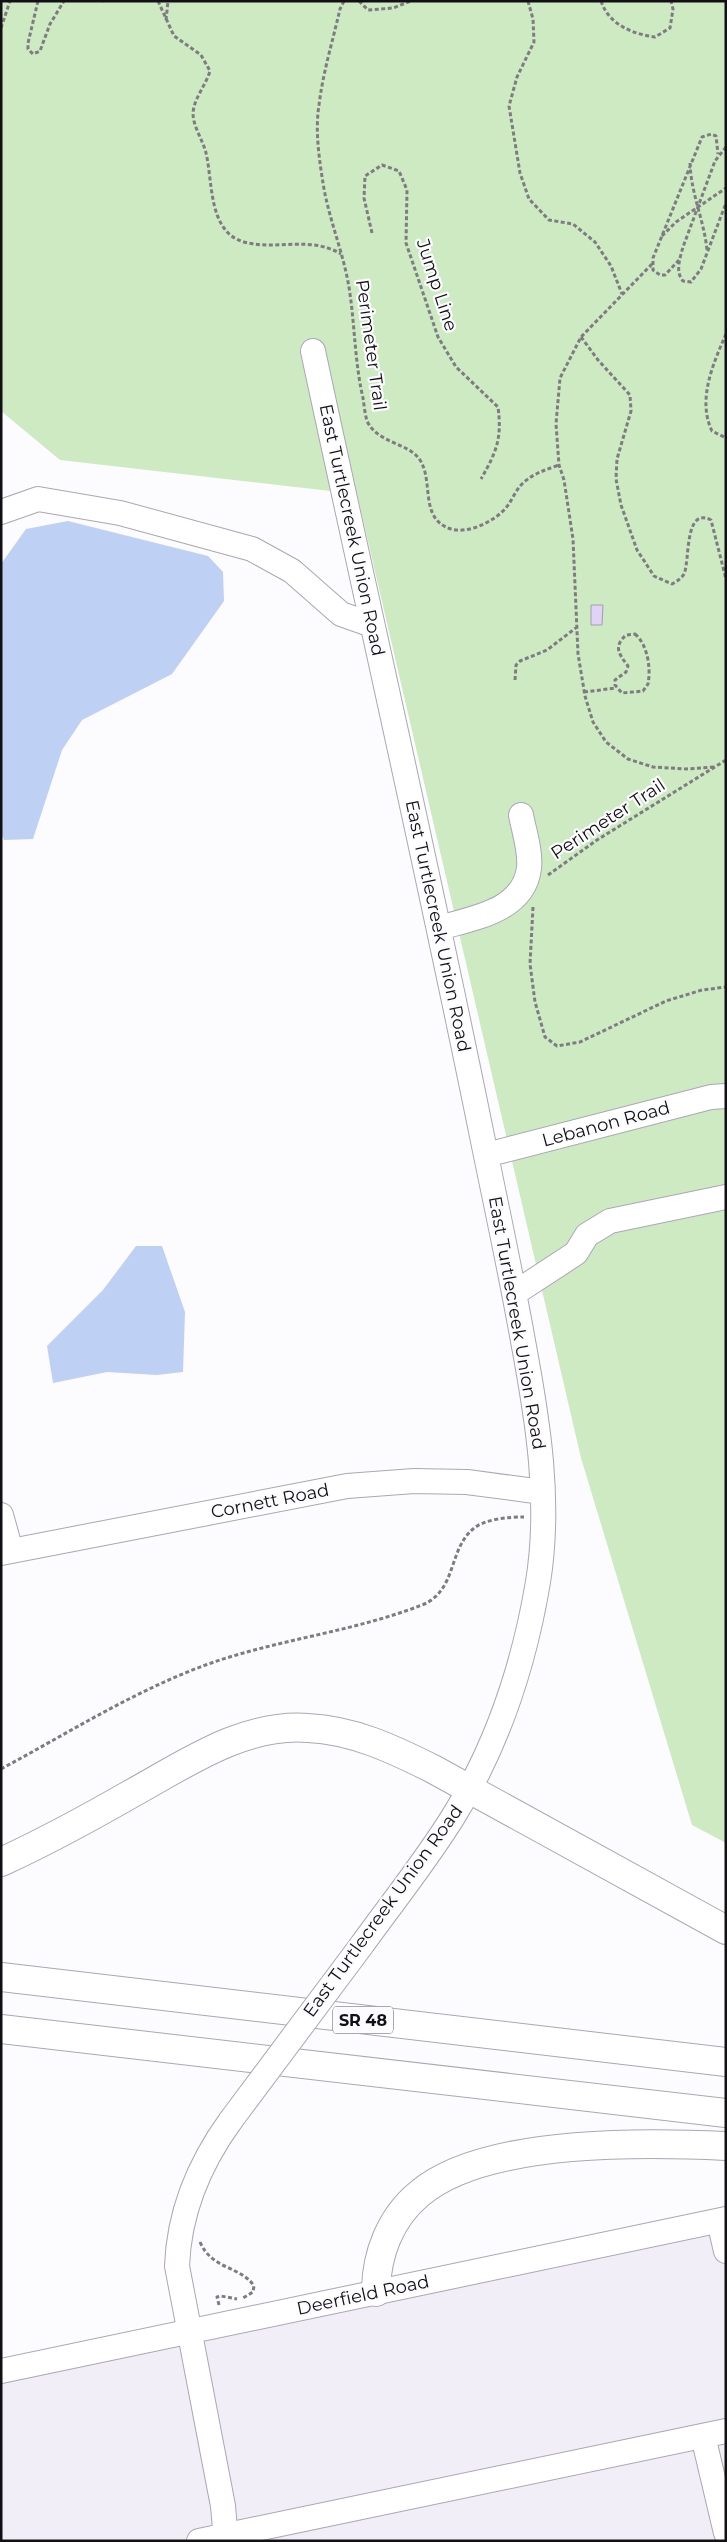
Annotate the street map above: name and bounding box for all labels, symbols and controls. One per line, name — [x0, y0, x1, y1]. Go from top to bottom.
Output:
street label: Jump Line — [411, 235, 462, 334]
street label: Perimeter Trail — [351, 278, 391, 412]
street label: East Turtlecreek Union Road — [315, 402, 389, 658]
street label: Perimeter Trail — [547, 774, 669, 864]
street label: East Turtlecreek Union Road — [401, 798, 475, 1054]
street label: Lebanon Road — [540, 1096, 672, 1152]
street label: East Turtlecreek Union Road — [484, 1195, 550, 1451]
street label: Cornett Road — [209, 1479, 331, 1523]
street label: East Turtlecreek Union Road — [299, 1801, 467, 2021]
road number: SR 48 — [333, 2006, 393, 2034]
street label: Deerfield Road — [295, 2270, 431, 2320]

